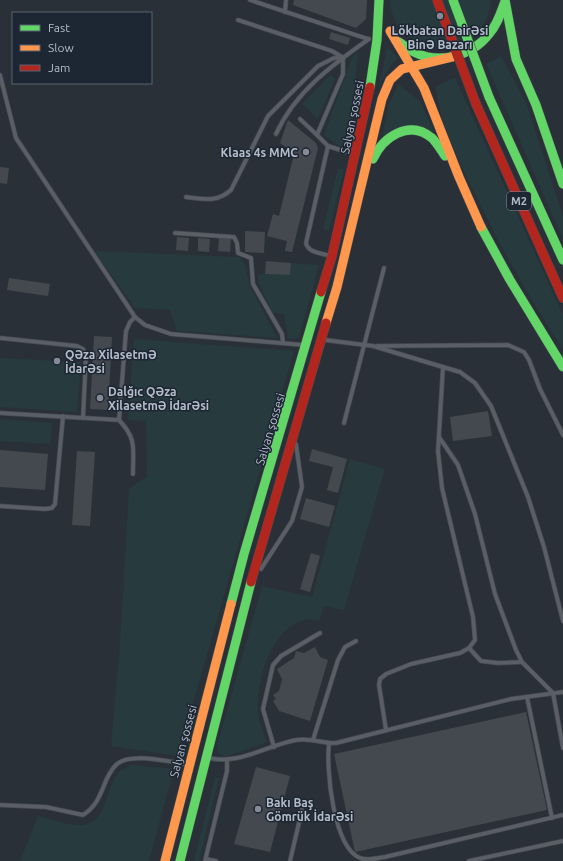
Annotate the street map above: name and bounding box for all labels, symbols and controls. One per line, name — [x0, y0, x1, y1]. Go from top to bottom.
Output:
marker: Lökbatan Dairəsi Binə Bazarı — [435, 11, 445, 21]
legend — [12, 12, 152, 84]
text: Fast — [48, 21, 70, 34]
place label: Lökbatan Dairəsi Binə Bazarı — [392, 24, 488, 51]
text: Slow — [48, 41, 74, 54]
text: Jam — [48, 61, 70, 74]
street label: Salyan şossesi — [338, 79, 366, 155]
place label: Klaas 4s MMC — [220, 146, 298, 159]
marker: Klaas 4s MMC — [301, 147, 311, 157]
road number: M2 — [507, 192, 531, 210]
place label: Qəza Xilasetmə İdarəsi — [65, 348, 157, 375]
marker: Qəza Xilasetmə İdarəsi — [52, 356, 62, 366]
place label: Dalğıc Qəza Xilasetmə İdarəsi — [108, 385, 209, 412]
street label: Salyan şossesi — [253, 391, 287, 467]
marker: Dalğıc Qəza Xilasetmə İdarəsi — [95, 393, 105, 403]
street label: Salyan şossesi — [167, 703, 199, 779]
place label: Bakı Baş Gömrük İdarəsi — [266, 796, 353, 823]
marker: Bakı Baş Gömrük İdarəsi — [253, 804, 263, 814]

